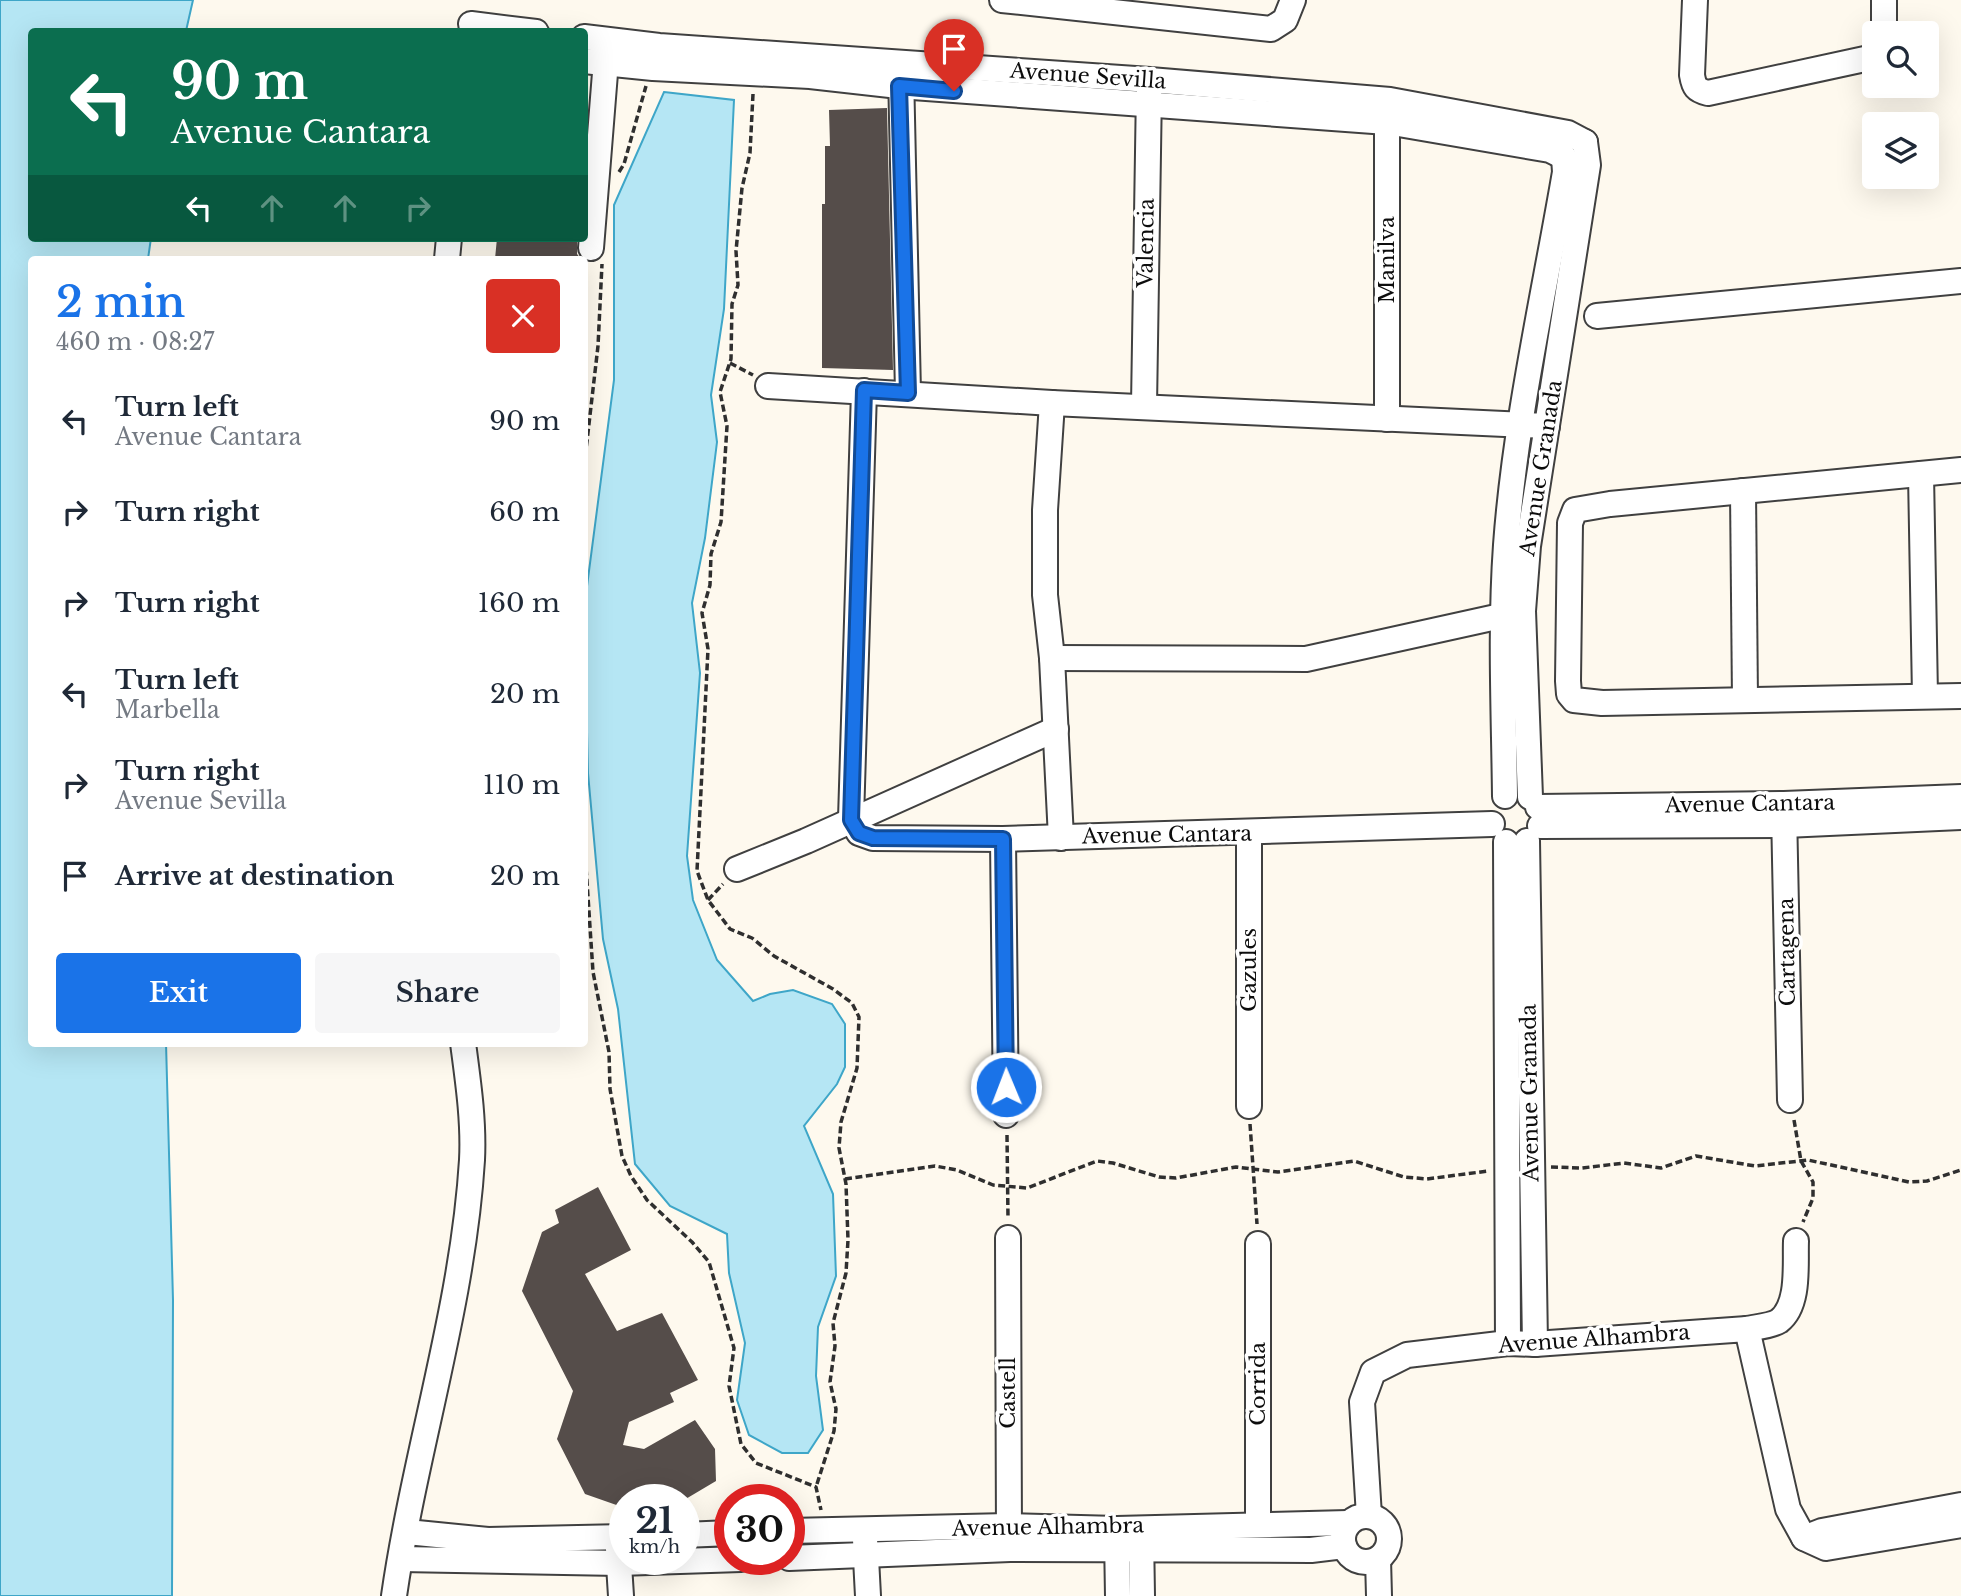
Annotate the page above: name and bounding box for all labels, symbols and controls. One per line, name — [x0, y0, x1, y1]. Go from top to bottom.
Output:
pin — [924, 19, 984, 91]
map controls — [1862, 21, 1939, 189]
button: search — [1862, 21, 1939, 98]
icon: arrive — [935, 30, 973, 68]
text: 90 m — [171, 51, 308, 112]
icon: left — [56, 56, 147, 147]
street label: Avenue Sevilla — [1008, 58, 1167, 94]
text: Avenue Cantara — [171, 112, 430, 152]
button: layers — [1862, 112, 1939, 189]
icon: left — [180, 189, 218, 227]
icon: ahead — [253, 189, 291, 227]
icon: ahead — [326, 189, 364, 227]
icon: right — [399, 189, 437, 227]
street label: Valencia — [1132, 198, 1160, 289]
street label: Manilva — [1374, 216, 1400, 304]
text: 2 min — [56, 276, 185, 328]
button: close — [486, 279, 560, 353]
text: 460 m · 08:27 — [56, 328, 214, 356]
street label: Avenue Granada — [1514, 378, 1568, 559]
text: Turn left — [115, 391, 239, 423]
icon: left — [56, 402, 94, 440]
text: 90 m — [489, 405, 560, 437]
text: Avenue Cantara — [115, 423, 301, 451]
icon: right — [56, 493, 94, 531]
text: Turn right — [115, 496, 260, 528]
text: 60 m — [489, 496, 560, 528]
icon: right — [56, 584, 94, 622]
text: Turn right — [115, 587, 260, 619]
text: 160 m — [478, 587, 560, 619]
text: Turn left — [115, 664, 239, 696]
icon: left — [56, 675, 94, 713]
text: 20 m — [490, 678, 560, 710]
text: Marbella — [115, 696, 220, 724]
text: Turn right — [115, 755, 260, 787]
icon: right — [56, 766, 94, 804]
text: 110 m — [483, 769, 560, 801]
text: Avenue Sevilla — [115, 787, 286, 815]
street label: Avenue Cantara — [1664, 790, 1836, 819]
street label: Avenue Cantara — [1081, 821, 1253, 850]
icon: arrive — [56, 857, 94, 895]
text: Arrive at destination — [115, 860, 395, 892]
text: 20 m — [490, 860, 560, 892]
street label: Cartagena — [1773, 897, 1801, 1007]
street label: Gazules — [1236, 928, 1262, 1012]
button: Exit — [56, 953, 301, 1033]
button: Share — [315, 953, 560, 1033]
street label: Avenue Granada — [1515, 1004, 1545, 1183]
position arrow — [969, 1050, 1043, 1124]
street label: Avenue Alhambra — [1496, 1319, 1691, 1359]
street label: Corrida — [1245, 1342, 1271, 1426]
street label: Castell — [995, 1357, 1021, 1429]
speed limit sign: 30 — [714, 1484, 805, 1575]
text: 21 — [635, 1499, 674, 1542]
street label: Avenue Alhambra — [951, 1512, 1145, 1542]
text: km/h — [629, 1536, 680, 1558]

